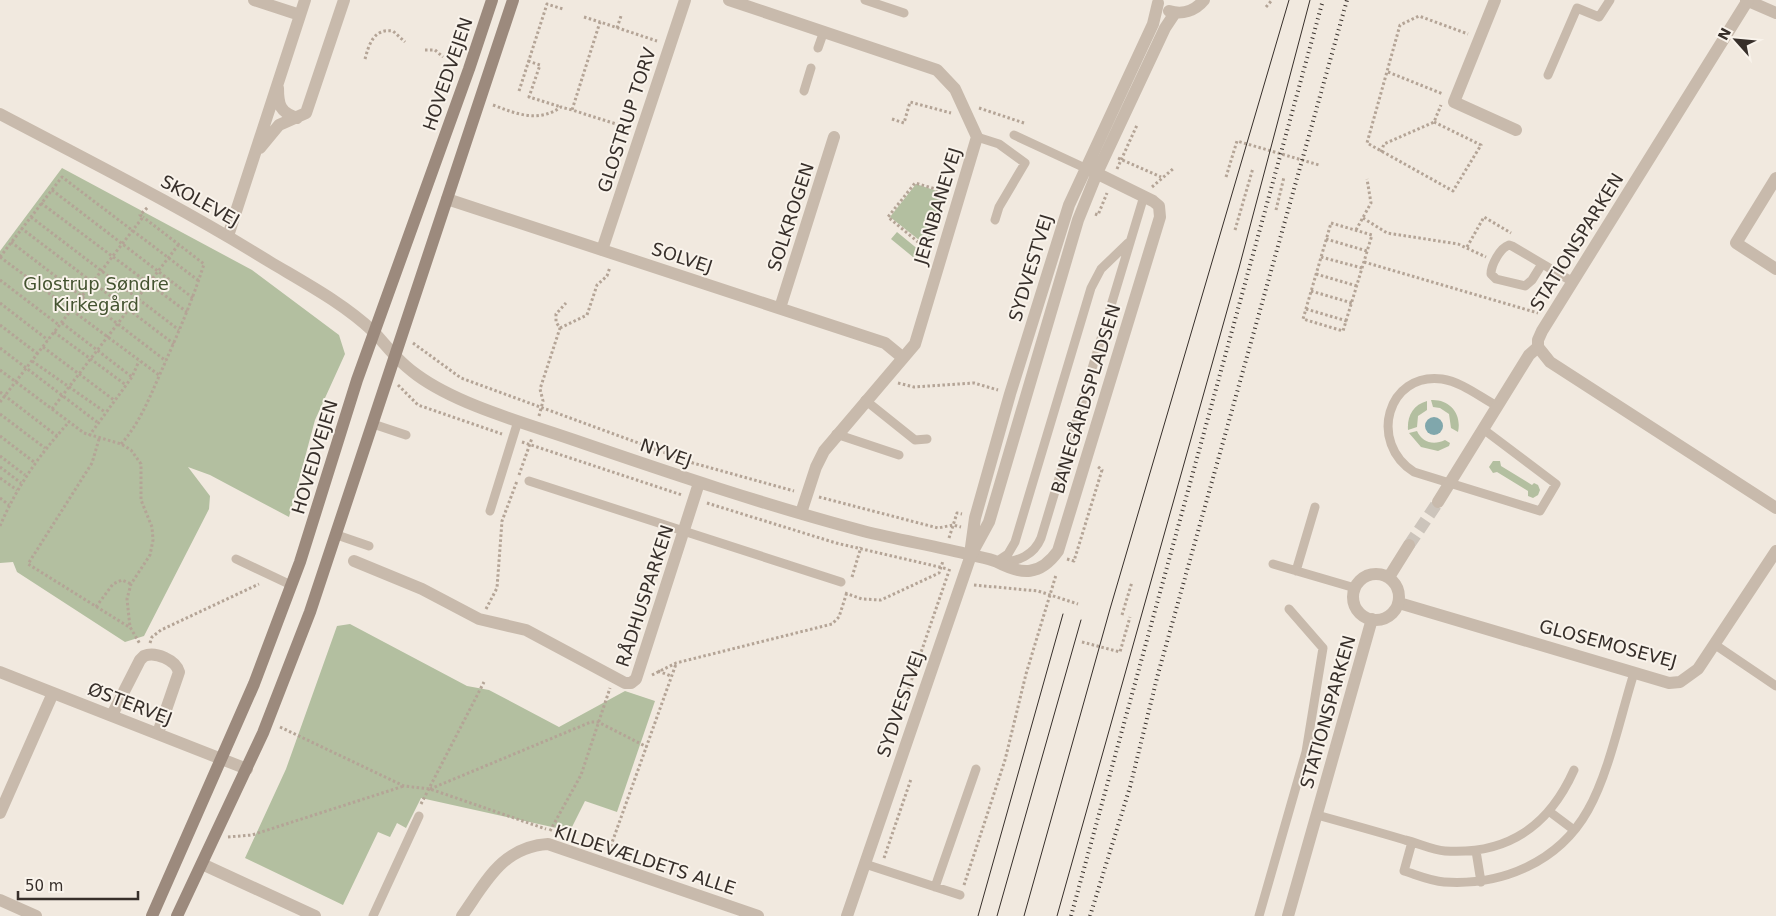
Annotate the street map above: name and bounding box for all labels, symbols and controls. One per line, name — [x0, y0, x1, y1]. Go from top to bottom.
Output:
street label: HOVEDVEJEN — [418, 14, 477, 133]
north arrow — [1711, 15, 1761, 65]
text: N — [1715, 25, 1734, 43]
street label: GLOSTRUP TORV — [593, 44, 660, 195]
street label: JERNBANEVEJ — [909, 145, 965, 268]
street label: SOLKROGEN — [763, 160, 818, 274]
street label: STATIONSPARKEN — [1526, 169, 1627, 314]
street label: SKOLEVEJ — [157, 170, 243, 231]
street label: SYDVESTVEJ — [1004, 212, 1057, 324]
street label: SOLVEJ — [649, 238, 715, 277]
park label: Glostrup Søndre Kirkegård — [23, 273, 169, 315]
street label: BANEGÅRDSPLADSEN — [1047, 301, 1124, 496]
street label: HOVEDVEJEN — [287, 397, 342, 517]
street label: NYVEJ — [637, 434, 695, 471]
street label: RÅDHUSPARKEN — [612, 522, 677, 669]
street label: GLOSEMOSEVEJ — [1537, 615, 1679, 672]
street label: STATIONSPARKEN — [1296, 633, 1359, 791]
street label: SYDVESTVEJ — [873, 648, 929, 760]
street label: ØSTERVEJ — [85, 678, 175, 729]
street label: KILDEVÆLDETS ALLE — [552, 820, 738, 899]
scale bar — [18, 868, 138, 900]
text: 50 m — [25, 877, 63, 895]

